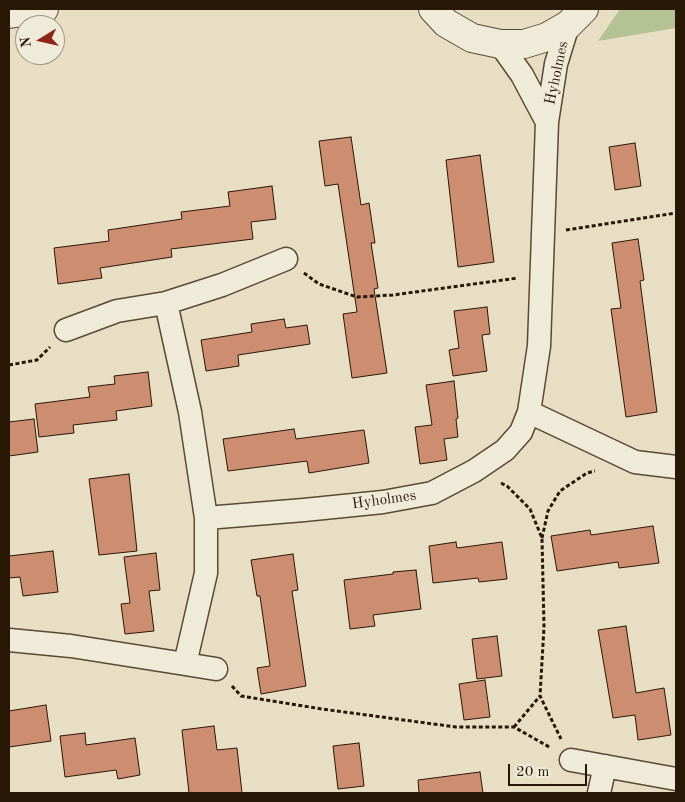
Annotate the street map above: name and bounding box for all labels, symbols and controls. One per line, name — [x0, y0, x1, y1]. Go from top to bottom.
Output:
north arrow — [15, 15, 65, 65]
text: N — [18, 36, 34, 49]
street label: Hyholmes — [541, 39, 573, 107]
street label: Hyholmes — [351, 487, 417, 513]
scale bar — [510, 754, 589, 786]
text: 20 m — [516, 765, 550, 780]

